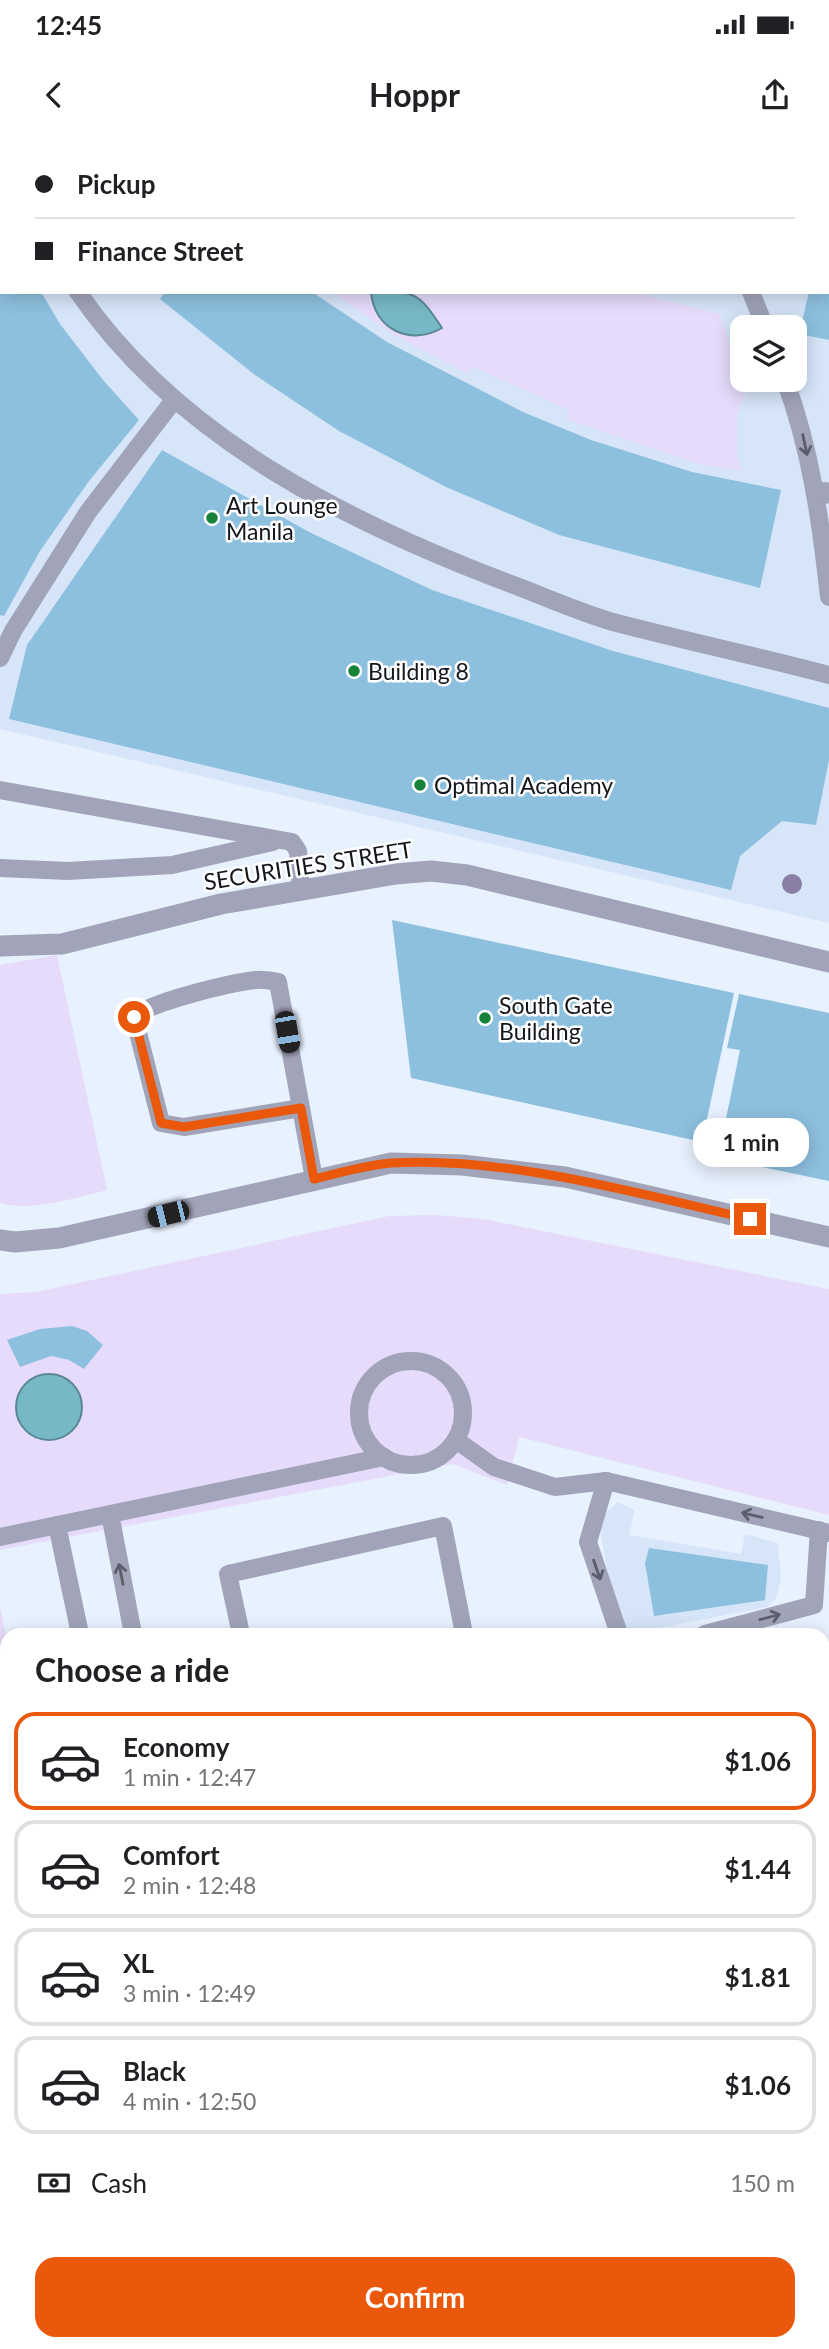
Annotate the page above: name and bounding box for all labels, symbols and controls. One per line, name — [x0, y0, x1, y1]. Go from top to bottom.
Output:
text: 12:45 — [35, 9, 102, 41]
text: Hoppr — [369, 75, 460, 114]
icon: back — [35, 76, 73, 114]
icon: share — [756, 76, 794, 114]
text: Pickup — [77, 168, 156, 200]
text: Finance Street — [77, 235, 243, 267]
map controls — [730, 315, 807, 392]
button: layers — [730, 315, 807, 392]
one-way arrow — [799, 433, 813, 456]
place label: Art Lounge Manila — [226, 491, 338, 545]
marker: Art Lounge Manila — [204, 510, 220, 526]
place label: Building 8 — [368, 657, 469, 685]
marker: Building 8 — [346, 663, 362, 679]
place label: Optimal Academy — [434, 771, 613, 799]
marker: Optimal Academy — [412, 777, 428, 793]
street label: SECURITIES STREET — [202, 835, 415, 895]
place label: South Gate Building — [499, 991, 613, 1045]
route start — [118, 1001, 150, 1033]
car — [274, 1009, 301, 1055]
marker: South Gate Building — [477, 1010, 493, 1026]
callout: 1 min — [692, 1118, 808, 1166]
text: 1 min — [722, 1128, 780, 1156]
car — [146, 1199, 191, 1229]
route end — [734, 1203, 766, 1235]
one-way arrow — [741, 1507, 764, 1521]
one-way arrow — [592, 1558, 604, 1580]
one-way arrow — [114, 1563, 128, 1586]
one-way arrow — [759, 1609, 781, 1622]
text: Choose a ride — [35, 1650, 229, 1689]
icon: car — [39, 1730, 102, 1793]
text: Economy — [123, 1731, 229, 1763]
text: $1.06 — [725, 1745, 791, 1777]
text: 1 min · 12:47 — [123, 1763, 256, 1791]
icon: car — [39, 1838, 102, 1901]
text: Comfort — [123, 1839, 220, 1871]
text: $1.44 — [725, 1853, 791, 1885]
text: 2 min · 12:48 — [123, 1871, 256, 1899]
icon: car — [39, 1946, 102, 2009]
text: XL — [123, 1947, 154, 1979]
text: $1.81 — [725, 1961, 791, 1993]
text: 3 min · 12:49 — [123, 1979, 256, 2007]
icon: car — [39, 2054, 102, 2117]
text: Black — [123, 2055, 186, 2087]
text: $1.06 — [725, 2069, 791, 2101]
text: 4 min · 12:50 — [123, 2087, 256, 2115]
icon: cash — [35, 2164, 73, 2202]
text: Cash — [91, 2167, 147, 2199]
text: 150 m — [730, 2169, 795, 2197]
button: Confirm — [35, 2257, 795, 2337]

